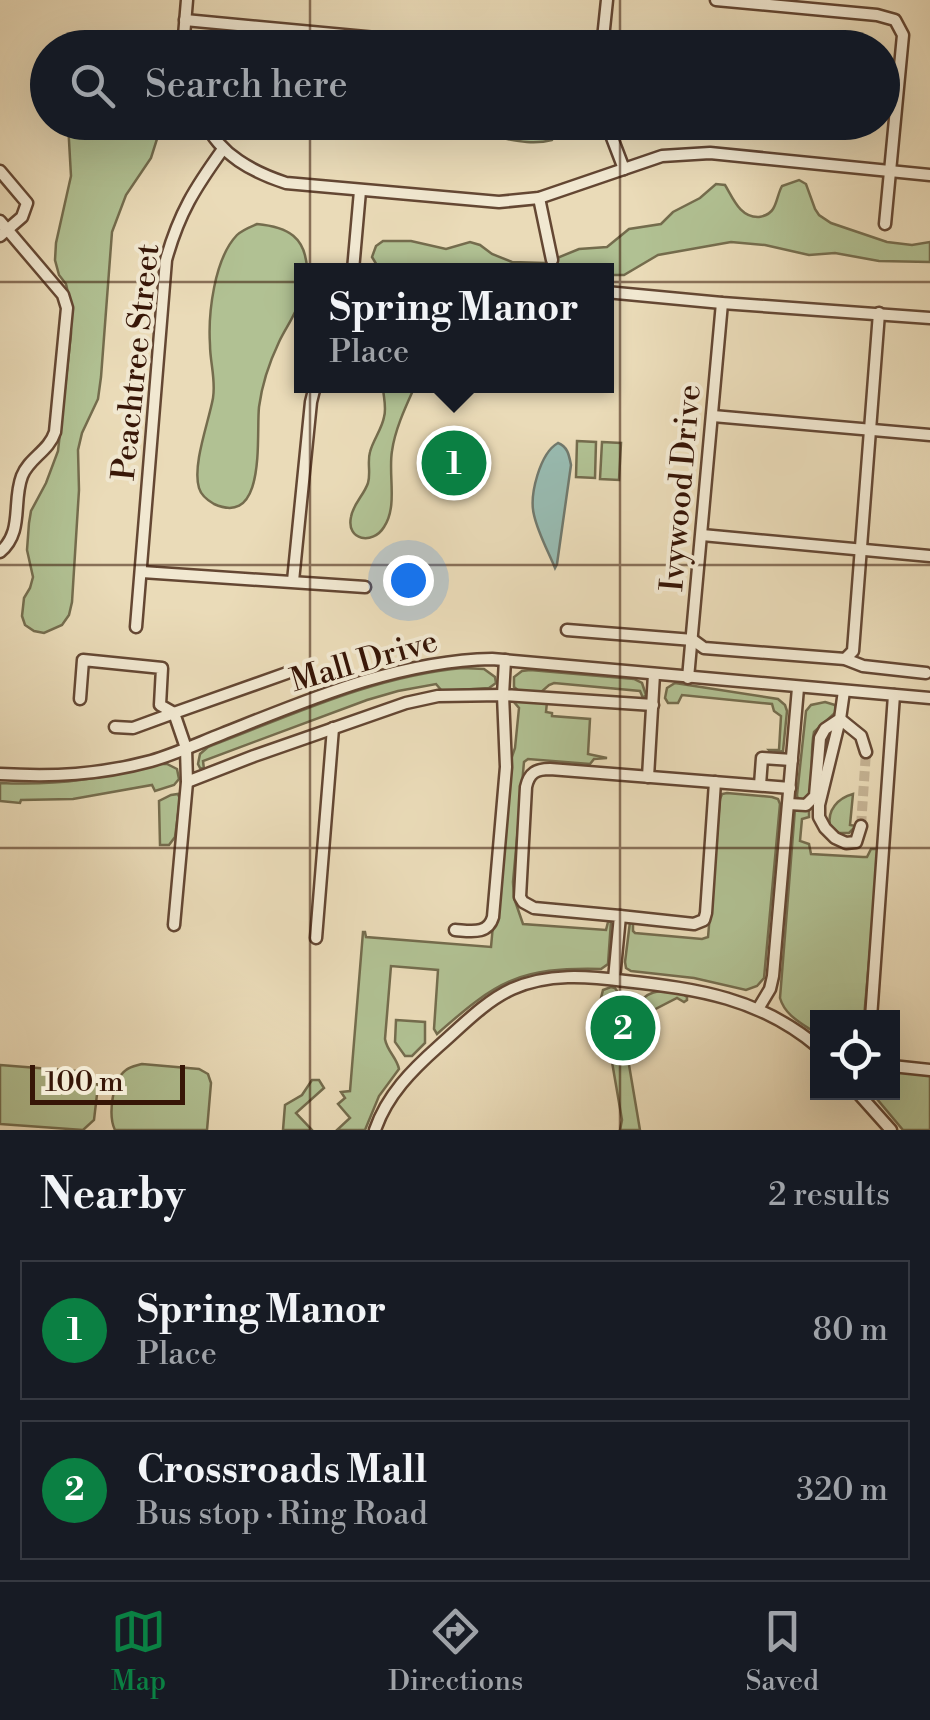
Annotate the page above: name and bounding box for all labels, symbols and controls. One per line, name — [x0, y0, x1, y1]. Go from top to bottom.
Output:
search box — [30, 30, 900, 140]
icon: search — [65, 58, 120, 113]
text: Search here — [145, 62, 348, 109]
street label: Peachtree Street — [104, 242, 168, 482]
popup — [294, 263, 614, 393]
text: Spring Manor — [329, 285, 579, 332]
text: Place — [329, 332, 409, 372]
street label: Ivywood Drive — [652, 383, 710, 593]
pin: 1 — [422, 426, 486, 500]
your location — [383, 555, 434, 606]
street label: Mall Drive — [286, 621, 442, 701]
pin: 2 — [590, 990, 656, 1066]
map controls — [810, 1010, 900, 1100]
button: locate — [810, 1010, 900, 1100]
scale bar — [30, 1060, 185, 1104]
text: 100 m — [45, 1065, 124, 1100]
text: Nearby — [40, 1169, 185, 1222]
text: 2 results — [768, 1175, 890, 1215]
text: Spring Manor — [137, 1287, 386, 1334]
text: 1 — [67, 1310, 82, 1350]
text: 80 m — [813, 1310, 888, 1350]
text: Place — [137, 1334, 217, 1374]
text: Crossroads Mall — [137, 1447, 427, 1494]
text: 2 — [64, 1470, 85, 1510]
text: 320 m — [796, 1470, 888, 1510]
text: Bus stop · Ring Road — [137, 1494, 428, 1534]
tab: Map — [111, 1604, 166, 1699]
tab: Directions — [388, 1604, 523, 1699]
tab: Saved — [745, 1604, 819, 1699]

